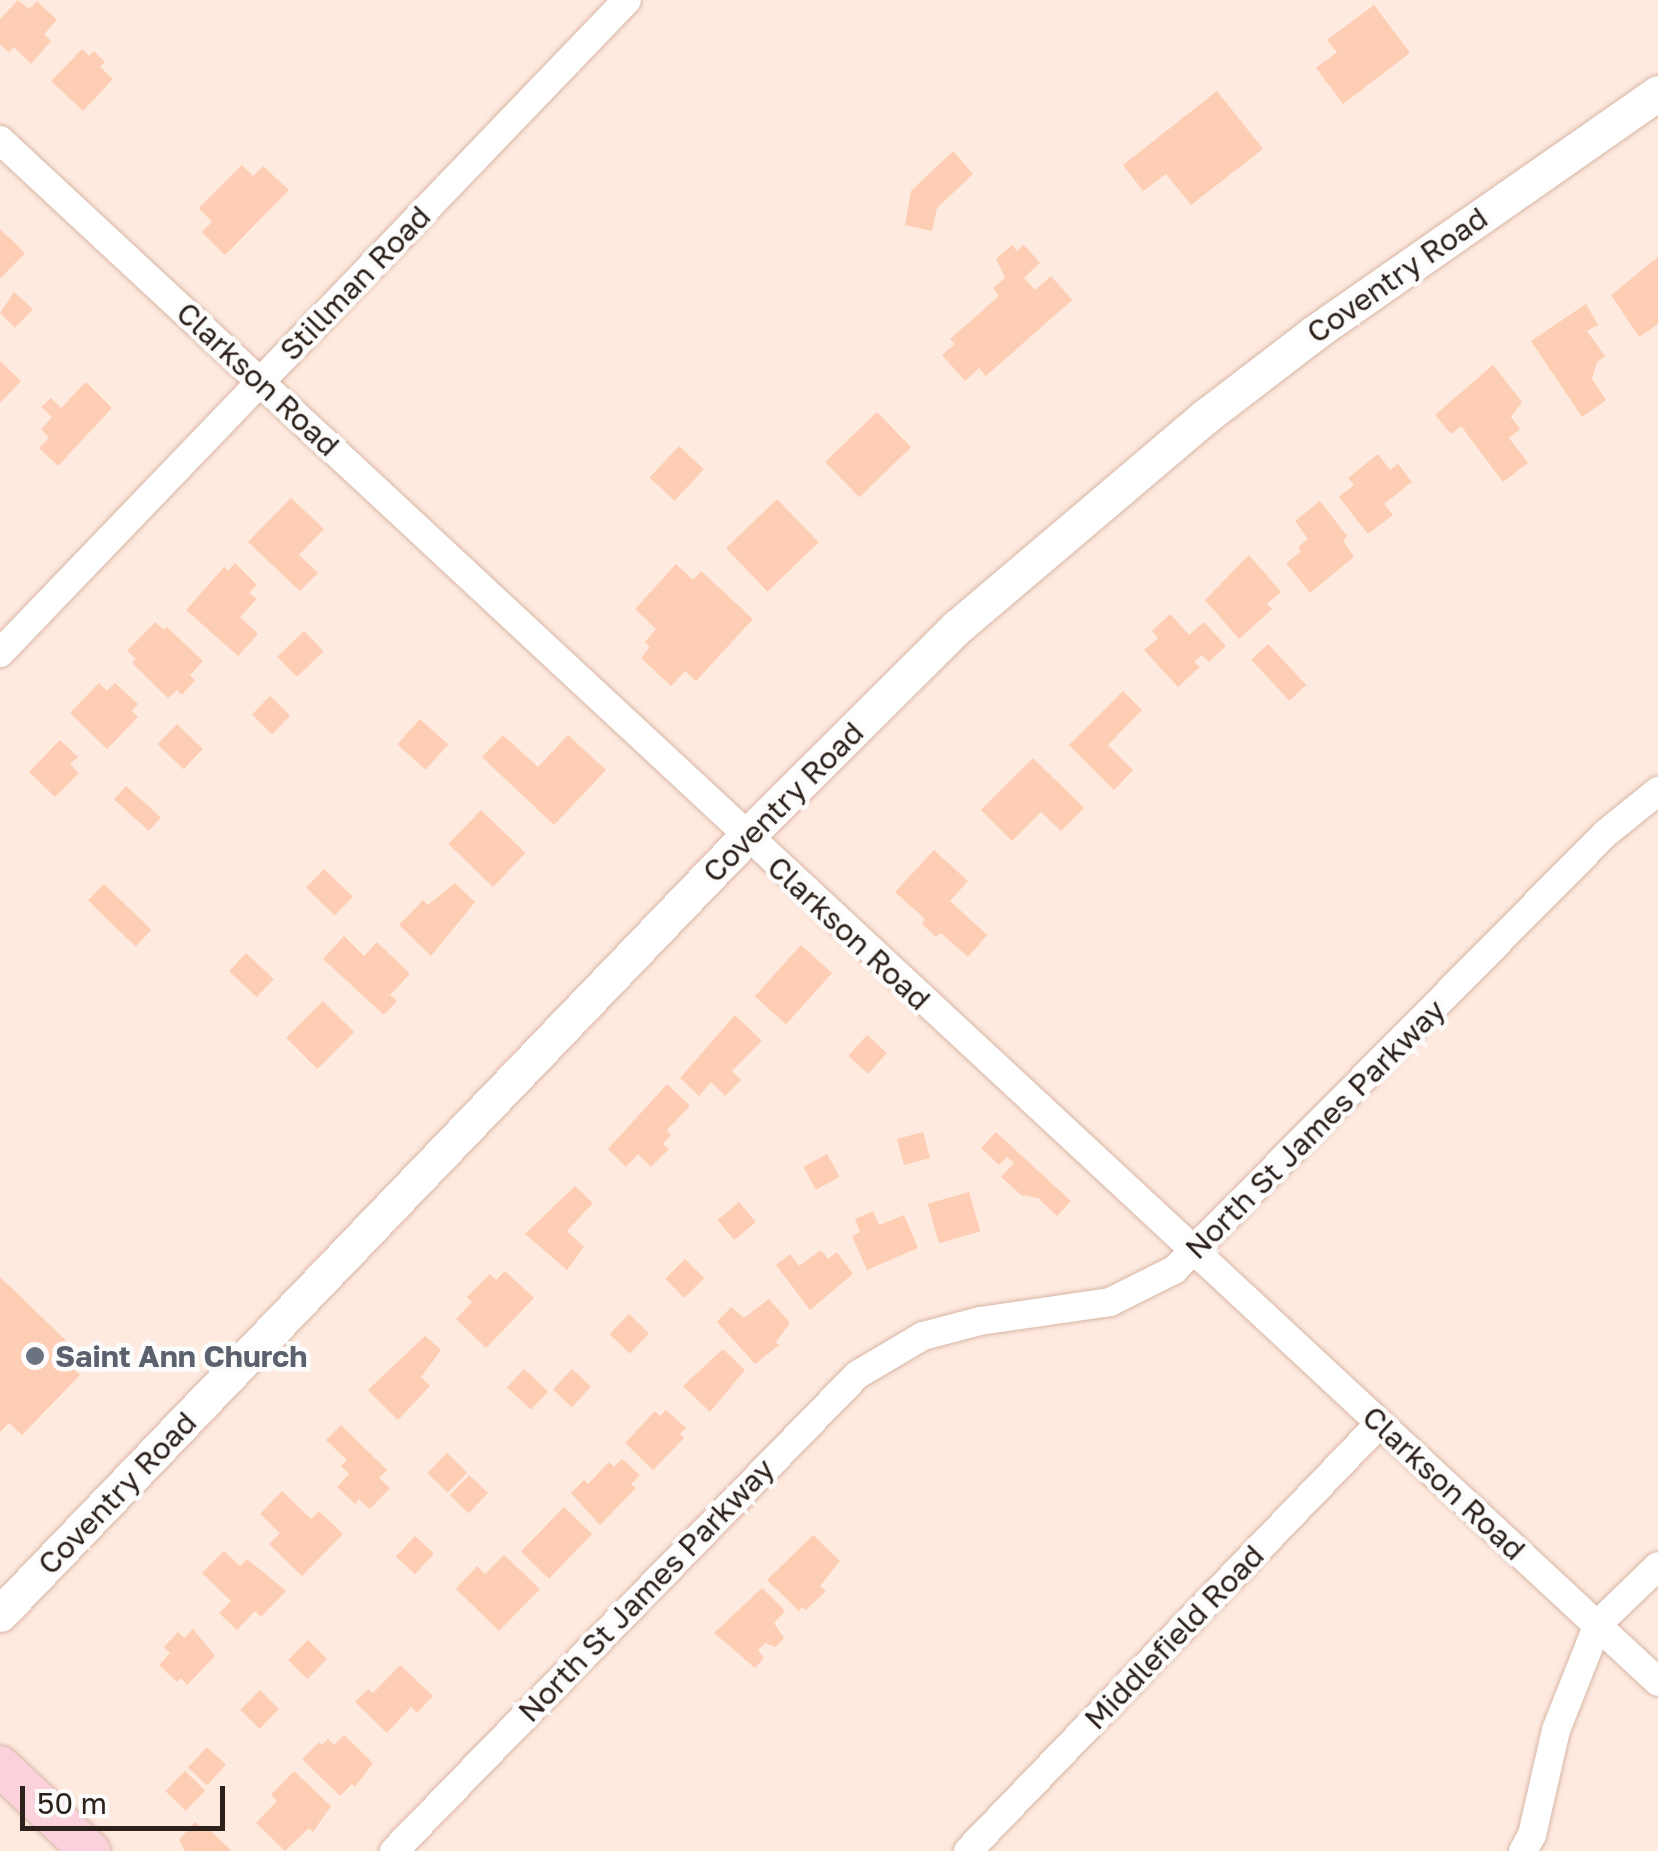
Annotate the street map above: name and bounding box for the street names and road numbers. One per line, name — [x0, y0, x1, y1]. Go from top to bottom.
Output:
street label: Stillman Road — [272, 198, 438, 368]
street label: Coventry Road — [1300, 199, 1494, 351]
street label: Clarkson Road — [169, 295, 347, 463]
street label: Coventry Road — [695, 714, 871, 890]
street label: Clarkson Road — [760, 849, 938, 1017]
street label: North St James Parkway — [1178, 992, 1452, 1266]
street label: Clarkson Road — [1355, 1399, 1533, 1567]
street label: Coventry Road — [30, 1404, 204, 1582]
street label: North St James Parkway — [511, 1451, 781, 1729]
street label: Middlefield Road — [1077, 1537, 1271, 1737]

